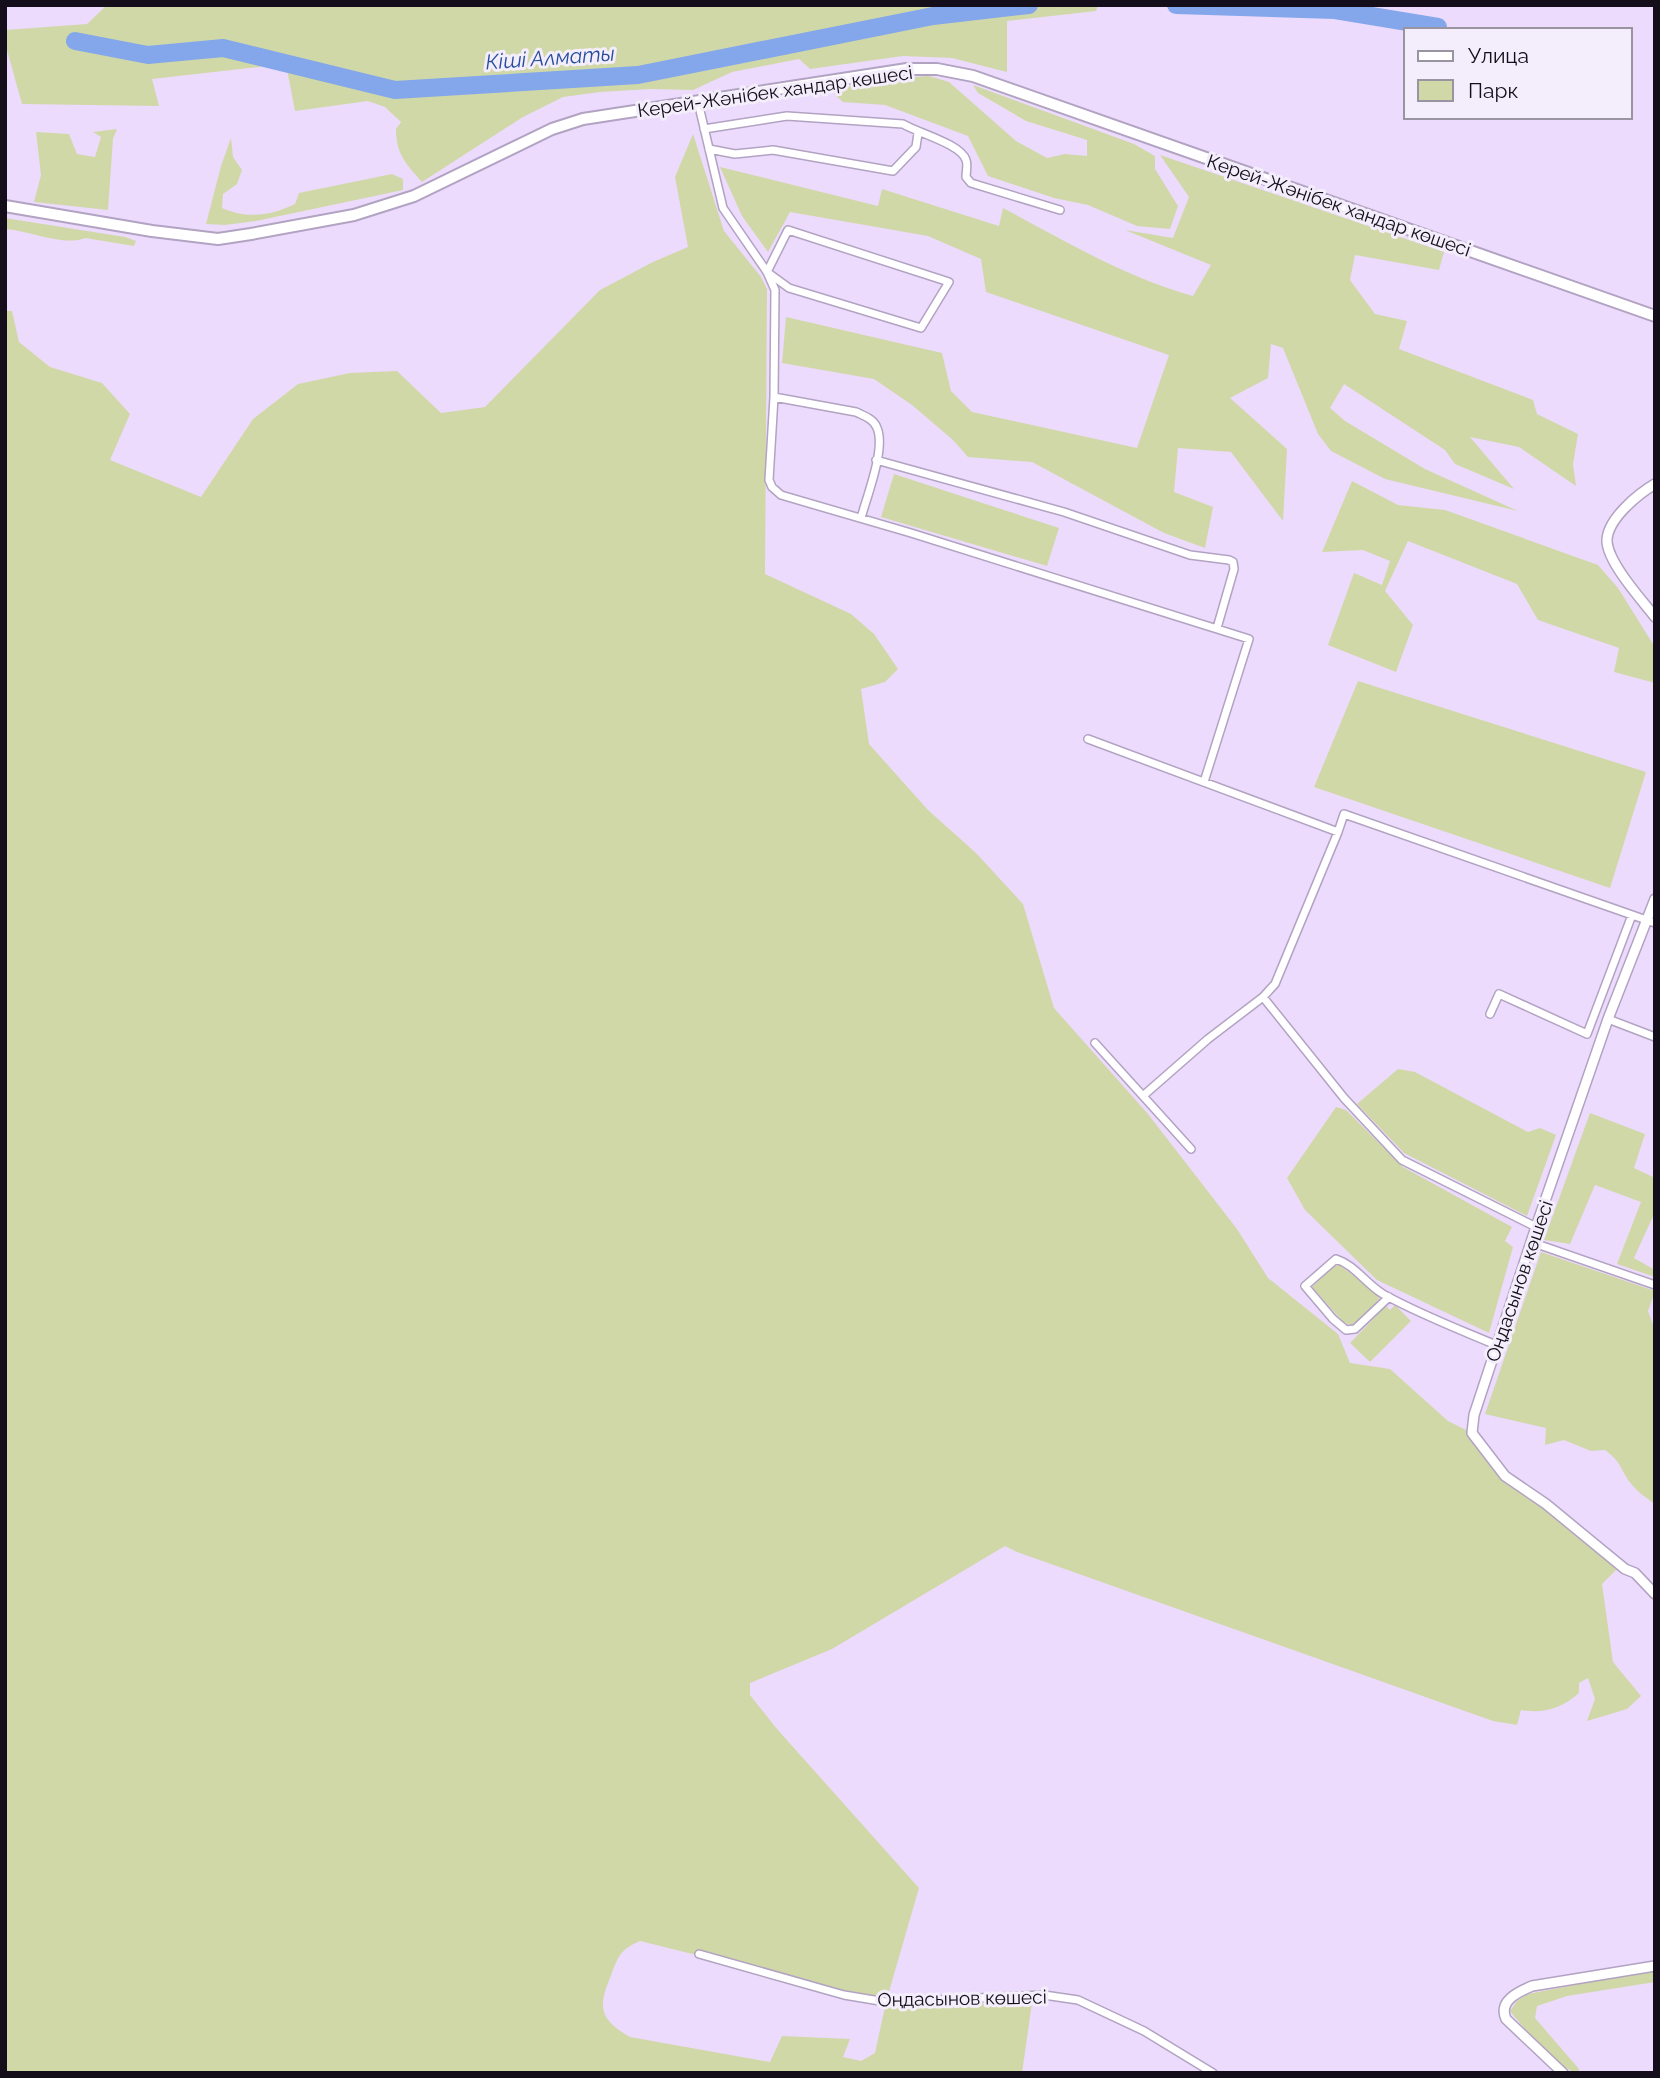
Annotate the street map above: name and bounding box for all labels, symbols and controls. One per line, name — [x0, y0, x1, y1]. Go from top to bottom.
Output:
legend — [1404, 28, 1632, 119]
water label: Кіші Алматы — [485, 41, 615, 74]
text: Улица — [1468, 43, 1529, 68]
street label: Керей-Жәнібек хандар көшесі — [636, 61, 914, 121]
text: Парк — [1468, 78, 1518, 103]
street label: Керей-Жәнібек хандар көшесі — [1204, 149, 1474, 261]
street label: Оңдасынов көшесі — [1481, 1197, 1557, 1365]
street label: Оңдасынов көшесі — [877, 1986, 1047, 2010]

